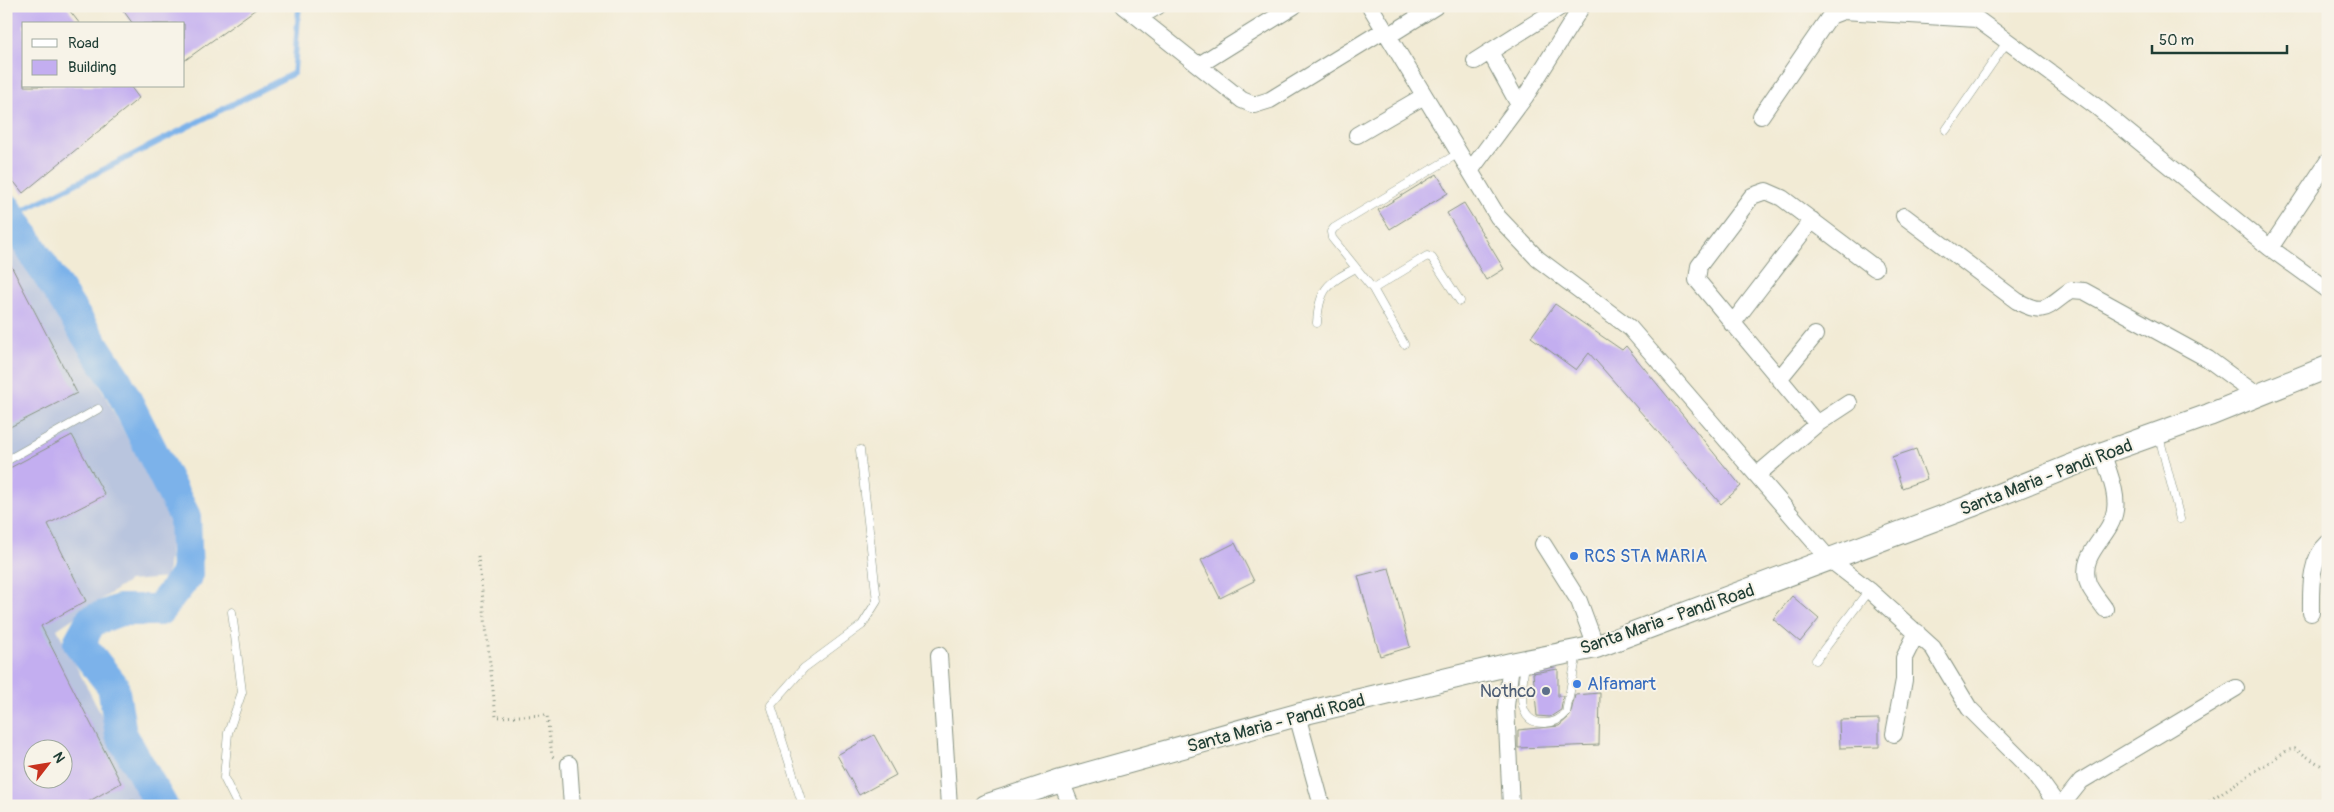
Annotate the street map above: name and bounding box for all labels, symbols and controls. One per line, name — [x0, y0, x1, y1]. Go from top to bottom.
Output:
legend — [22, 22, 185, 88]
scale bar — [2152, 22, 2286, 54]
text: 50 m — [2159, 31, 2194, 50]
text: Road — [68, 34, 99, 53]
text: Building — [68, 58, 116, 77]
street label: Santa Maria - Pandi Road — [1957, 434, 2136, 521]
place label: RCS STA MARIA — [1584, 545, 1708, 568]
marker: RCS STA MARIA — [1568, 550, 1580, 562]
street label: Santa Maria - Pandi Road — [1577, 579, 1757, 660]
place label: Alfamart — [1587, 673, 1657, 696]
marker: Alfamart — [1571, 678, 1583, 690]
place label: Nothco — [1480, 680, 1536, 703]
marker: Nothco — [1540, 685, 1552, 697]
street label: Santa Maria - Pandi Road — [1185, 689, 1368, 758]
north arrow — [22, 740, 72, 790]
text: N — [49, 749, 68, 766]

